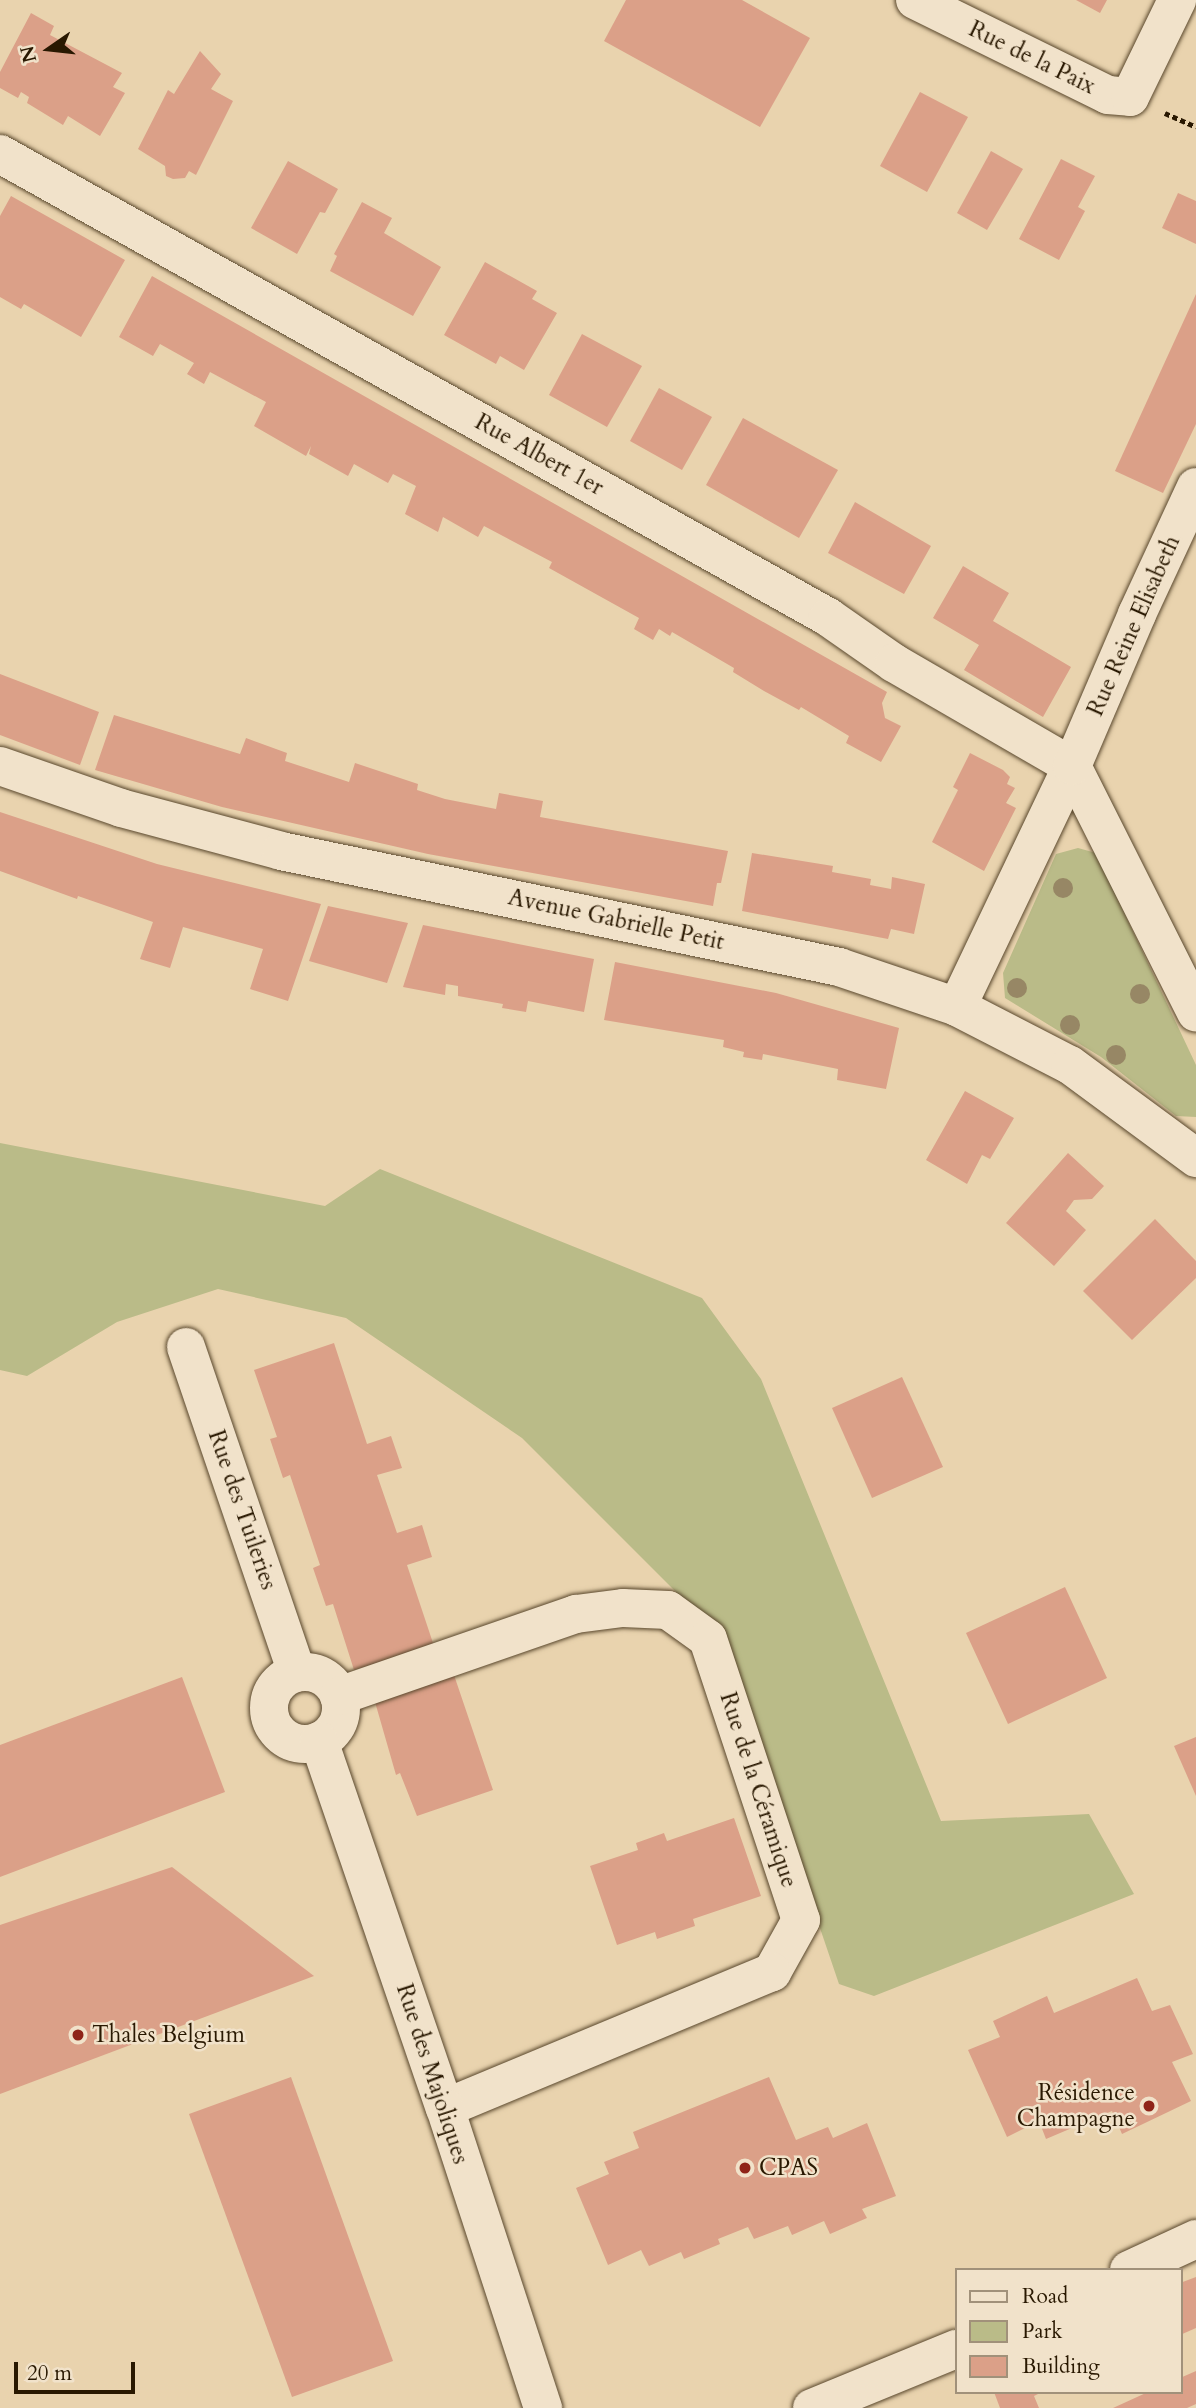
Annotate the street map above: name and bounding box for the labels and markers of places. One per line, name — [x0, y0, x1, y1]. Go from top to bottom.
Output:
place label: Thales Belgium — [92, 2021, 245, 2049]
marker: Thales Belgium — [70, 2027, 86, 2043]
place label: Résidence Champagne — [1017, 2079, 1135, 2133]
marker: Résidence Champagne — [1141, 2098, 1157, 2114]
place label: CPAS — [759, 2154, 818, 2182]
marker: CPAS — [737, 2160, 753, 2176]

